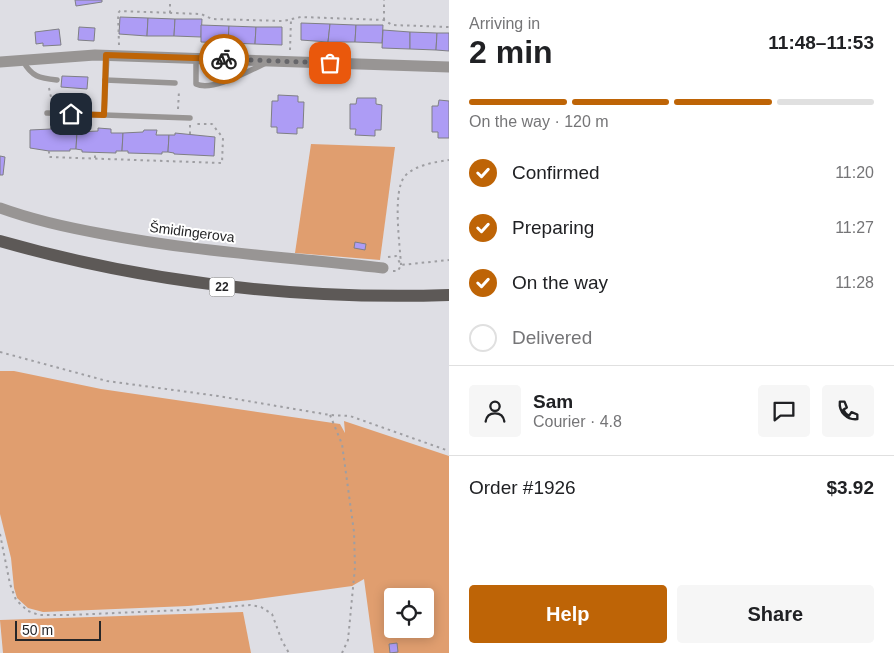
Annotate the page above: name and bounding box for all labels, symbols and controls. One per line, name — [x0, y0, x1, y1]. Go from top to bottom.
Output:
text: Arriving in — [469, 15, 540, 32]
text: 11:48–11:53 — [768, 32, 874, 53]
courier — [199, 34, 249, 84]
text: 2 min — [469, 34, 553, 70]
pin — [309, 42, 351, 84]
icon: bike — [210, 45, 238, 73]
icon: bag — [316, 49, 344, 77]
pin — [50, 93, 92, 135]
icon: home — [57, 100, 85, 128]
text: On the way · 120 m — [469, 113, 609, 130]
icon: check — [469, 159, 497, 187]
text: Confirmed — [512, 162, 600, 183]
text: 11:20 — [835, 164, 874, 181]
icon: check — [469, 214, 497, 242]
text: Preparing — [512, 217, 594, 238]
street label: Šmidingerova — [149, 219, 236, 245]
text: 11:27 — [835, 219, 874, 236]
icon: check — [469, 269, 497, 297]
text: On the way — [512, 272, 608, 293]
text: 11:28 — [835, 274, 874, 291]
road number: 22 — [210, 278, 234, 296]
text: Delivered — [512, 327, 592, 348]
button: person — [469, 385, 521, 437]
button: chat — [758, 385, 810, 437]
button: phone — [822, 385, 874, 437]
text: Sam — [533, 391, 573, 412]
text: Courier · 4.8 — [533, 413, 622, 430]
text: Order #1926 — [469, 477, 576, 498]
text: $3.92 — [826, 477, 874, 498]
button: Help — [469, 585, 667, 643]
button: Share — [677, 585, 874, 643]
map controls — [384, 588, 434, 638]
button: locate — [384, 588, 434, 638]
scale bar — [15, 618, 101, 641]
text: 50 m — [22, 622, 53, 638]

